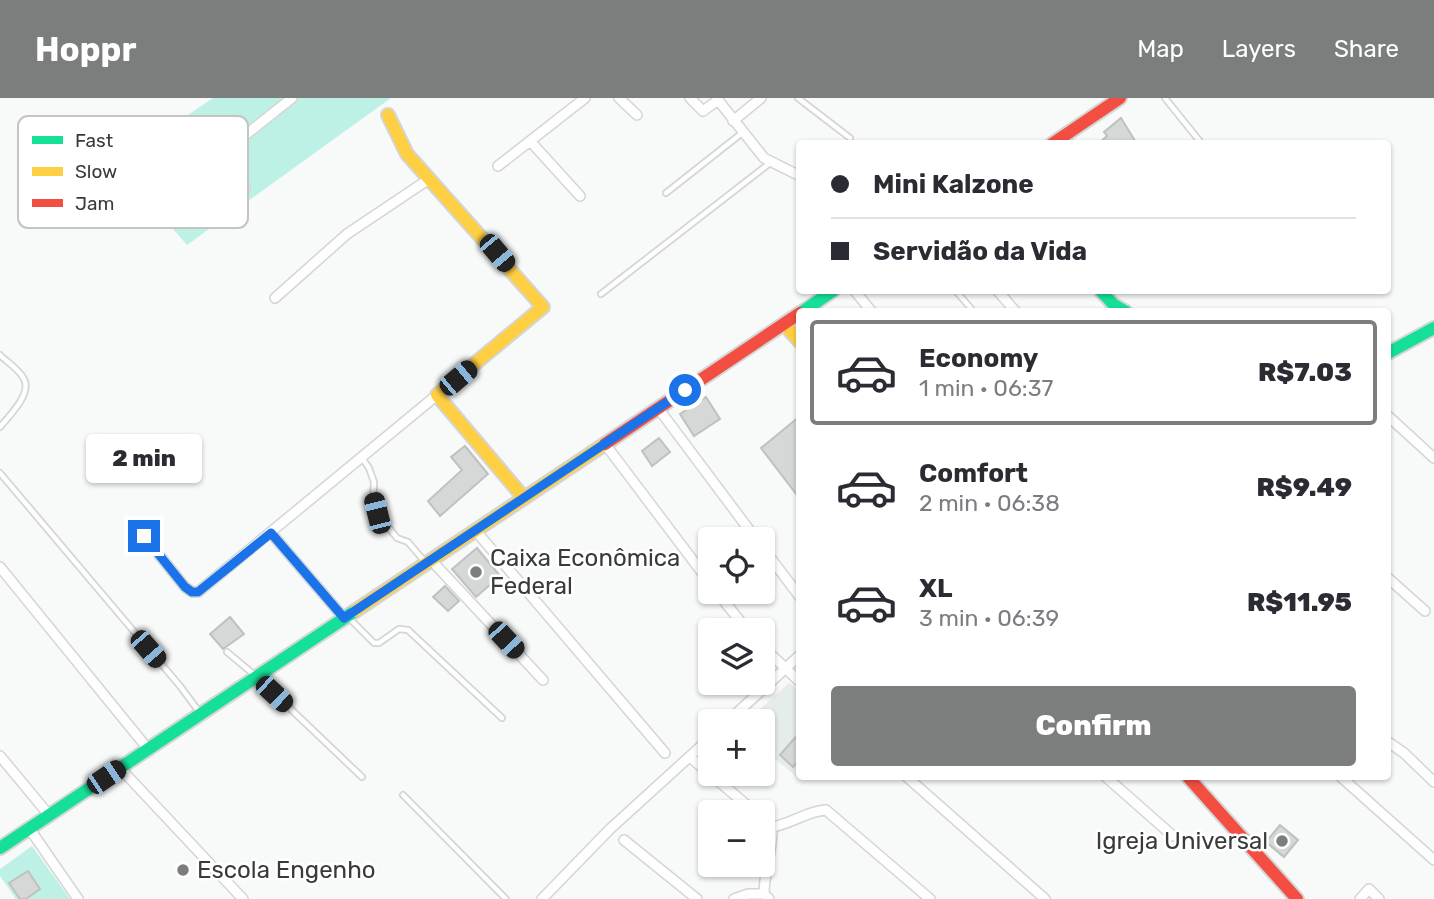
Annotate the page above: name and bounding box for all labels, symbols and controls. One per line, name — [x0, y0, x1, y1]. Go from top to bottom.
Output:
text: Hoppr — [35, 30, 136, 69]
text: Map — [1137, 35, 1184, 63]
text: Layers — [1222, 35, 1296, 63]
text: Share — [1334, 35, 1399, 63]
legend — [18, 116, 248, 228]
text: Fast — [75, 129, 114, 152]
text: Slow — [75, 160, 117, 183]
text: Mini Kalzone — [873, 169, 1034, 200]
text: Jam — [75, 192, 114, 215]
car — [476, 230, 519, 276]
text: Servidão da Vida — [873, 236, 1087, 267]
icon: car — [835, 341, 898, 404]
text: Economy — [919, 343, 1038, 374]
car — [436, 356, 481, 400]
text: R$7.03 — [1258, 357, 1352, 388]
route start — [669, 374, 701, 406]
text: 1 min · 06:37 — [919, 374, 1053, 402]
callout: 2 min — [86, 434, 202, 484]
text: 2 min — [112, 444, 176, 472]
icon: car — [835, 456, 898, 519]
text: Comfort — [919, 458, 1028, 489]
text: R$9.49 — [1256, 472, 1352, 503]
text: 2 min · 06:38 — [919, 489, 1060, 517]
car — [362, 490, 393, 536]
route end — [128, 520, 160, 552]
map controls — [698, 527, 775, 877]
button: locate — [698, 527, 775, 604]
place label: Caixa Econômica Federal — [490, 544, 680, 600]
marker: Caixa Econômica Federal — [468, 564, 484, 580]
icon: car — [835, 571, 898, 634]
text: XL — [919, 573, 952, 604]
text: R$11.95 — [1247, 587, 1352, 618]
text: 3 min · 06:39 — [919, 604, 1059, 632]
car — [484, 617, 529, 663]
button: layers — [698, 618, 775, 695]
car — [127, 626, 170, 672]
car — [252, 672, 297, 716]
button: Confirm — [831, 686, 1356, 766]
button: + — [698, 709, 775, 786]
car — [83, 757, 130, 797]
button: − — [698, 800, 775, 877]
place label: Igreja Universal — [1096, 827, 1268, 855]
marker: Igreja Universal — [1274, 833, 1290, 849]
place label: Escola Engenho — [197, 856, 376, 884]
marker: Escola Engenho — [175, 862, 191, 878]

